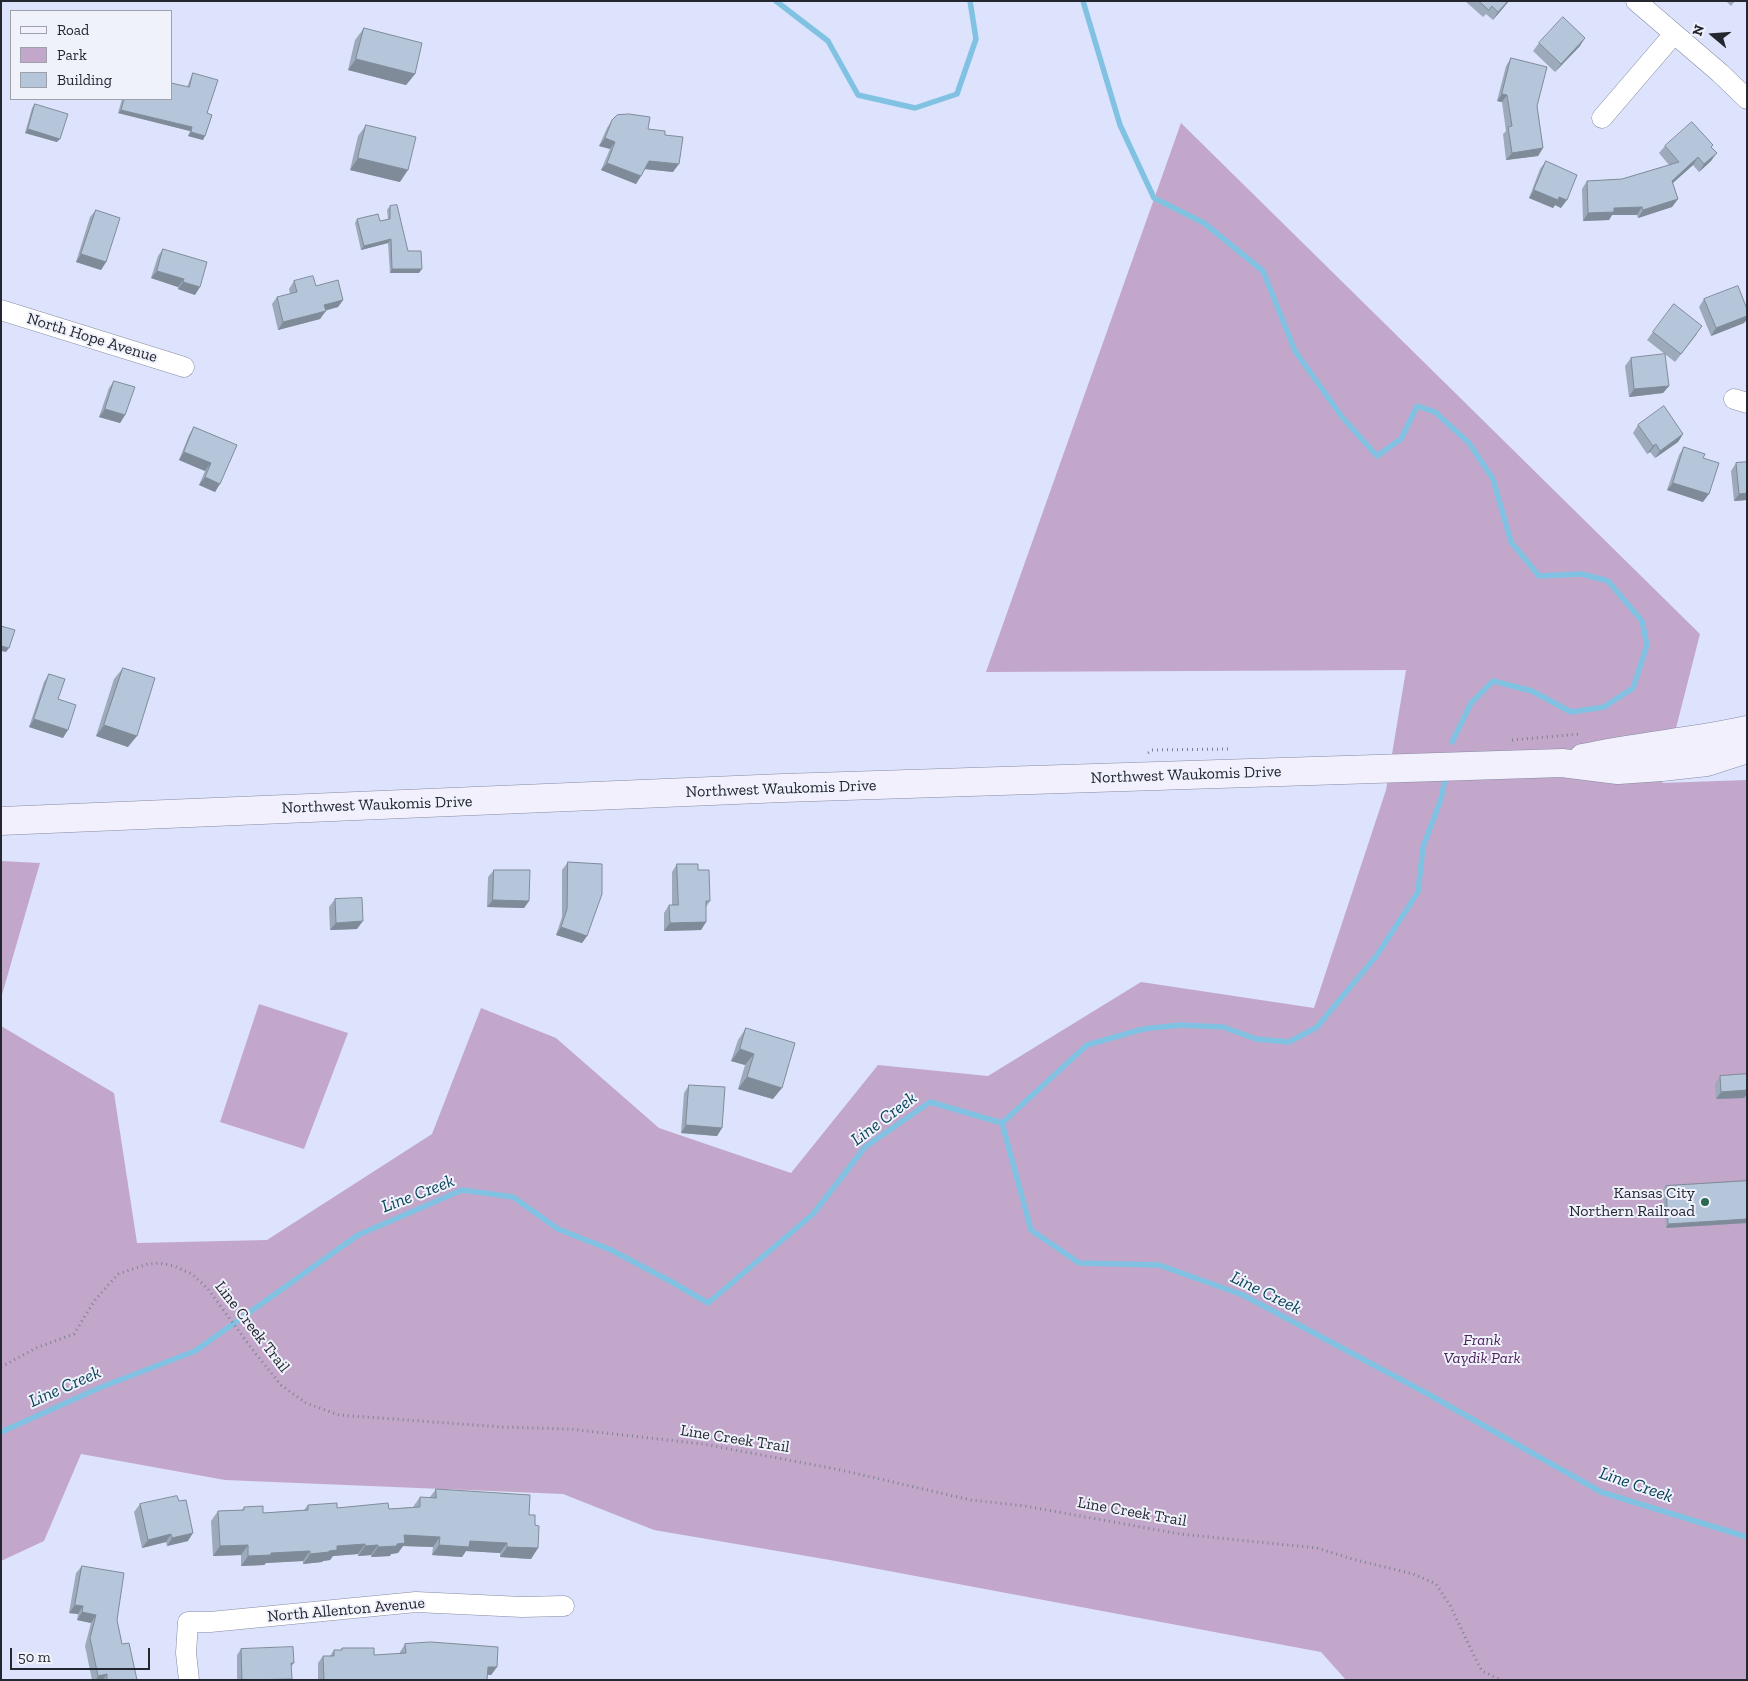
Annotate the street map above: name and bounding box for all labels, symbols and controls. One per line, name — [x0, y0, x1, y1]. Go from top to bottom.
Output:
legend — [10, 10, 172, 100]
north arrow — [1688, 10, 1738, 60]
text: Road — [57, 21, 89, 39]
text: N — [1689, 23, 1708, 38]
text: Park — [57, 46, 87, 64]
text: Building — [57, 71, 112, 89]
street label: North Hope Avenue — [24, 309, 160, 367]
street label: Northwest Waukomis Drive — [1090, 762, 1282, 788]
street label: Northwest Waukomis Drive — [685, 776, 877, 802]
street label: Northwest Waukomis Drive — [281, 792, 473, 818]
water label: Line Creek — [847, 1087, 921, 1151]
water label: Line Creek — [378, 1170, 458, 1218]
place label: Kansas City Northern Railroad — [1569, 1183, 1695, 1221]
marker: Kansas City Northern Railroad — [1699, 1196, 1711, 1208]
water label: Line Creek — [1227, 1267, 1305, 1319]
street label: Line Creek Trail — [210, 1278, 294, 1376]
park label: Frank Vaydik Park — [1443, 1330, 1521, 1368]
water label: Line Creek — [26, 1362, 104, 1412]
street label: Line Creek Trail — [679, 1421, 791, 1457]
water label: Line Creek — [1596, 1462, 1676, 1508]
street label: Line Creek Trail — [1076, 1493, 1188, 1531]
street label: North Allenton Avenue — [266, 1594, 426, 1626]
scale bar — [12, 1638, 152, 1670]
text: 50 m — [18, 1648, 51, 1666]

